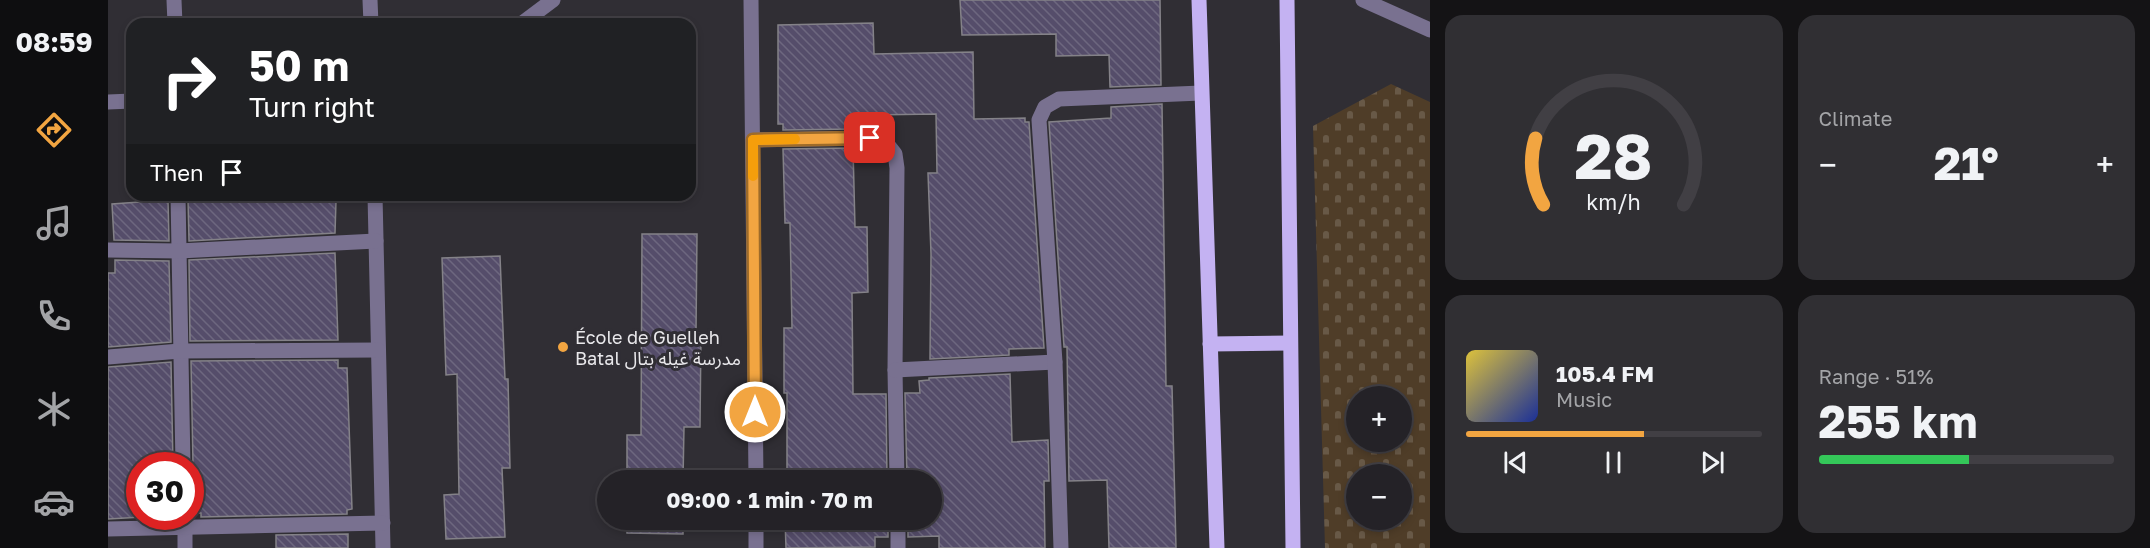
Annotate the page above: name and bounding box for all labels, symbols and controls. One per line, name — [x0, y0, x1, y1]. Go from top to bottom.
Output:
text: 08:59 — [15, 26, 93, 58]
text: 50 m — [249, 40, 349, 90]
icon: right — [150, 42, 228, 120]
text: Turn right — [249, 91, 375, 123]
text: Climate — [1819, 106, 1892, 130]
icon: directions — [33, 109, 75, 151]
pin — [844, 112, 895, 163]
text: 28 — [1575, 118, 1653, 193]
icon: arrive — [853, 121, 886, 154]
text: 21° — [1934, 136, 1999, 190]
text: − — [1819, 145, 1837, 184]
text: + — [2096, 145, 2114, 184]
icon: arrive — [215, 156, 248, 189]
text: Then — [150, 159, 203, 186]
text: km/h — [1586, 189, 1641, 215]
icon: music — [33, 202, 75, 244]
icon: phone — [33, 295, 75, 337]
place label: École de Guelleh Batal مدرسة غيله بتال — [575, 326, 741, 370]
marker: École de Guelleh Batal مدرسة غيله بتال — [556, 340, 570, 354]
text: 105.4 FM — [1556, 360, 1654, 387]
text: Range · 51% — [1819, 364, 1934, 388]
position arrow — [723, 380, 787, 444]
map controls — [1346, 386, 1412, 530]
button: + — [1346, 386, 1412, 452]
text: Music — [1556, 387, 1612, 411]
icon: climate — [33, 388, 75, 430]
text: 255 km — [1819, 394, 1978, 448]
icon: previous — [1499, 446, 1532, 479]
icon: pause — [1597, 446, 1630, 479]
icon: next — [1696, 446, 1729, 479]
speed limit sign: 30 — [126, 452, 204, 530]
button: − — [1346, 464, 1412, 530]
icon: car — [33, 481, 75, 523]
text: 09:00 · 1 min · 70 m — [666, 486, 873, 513]

